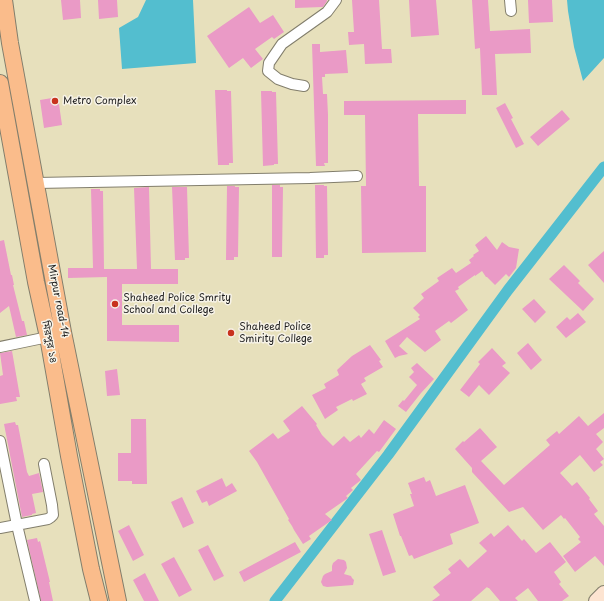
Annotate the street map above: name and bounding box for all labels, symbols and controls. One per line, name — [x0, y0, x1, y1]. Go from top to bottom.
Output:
place label: Metro Complex — [63, 95, 137, 107]
marker: Metro Complex — [50, 96, 60, 106]
street label: Mirpur road-14 — [45, 263, 71, 339]
place label: Shaheed Police Smrity School and College — [123, 292, 231, 316]
marker: Shaheed Police Smrity School and College — [110, 299, 120, 309]
street label: মিরপুর ১৪ — [39, 320, 59, 364]
place label: Shaheed Police Smirity College — [239, 321, 312, 344]
marker: Shaheed Police Smirity College — [226, 328, 236, 338]

